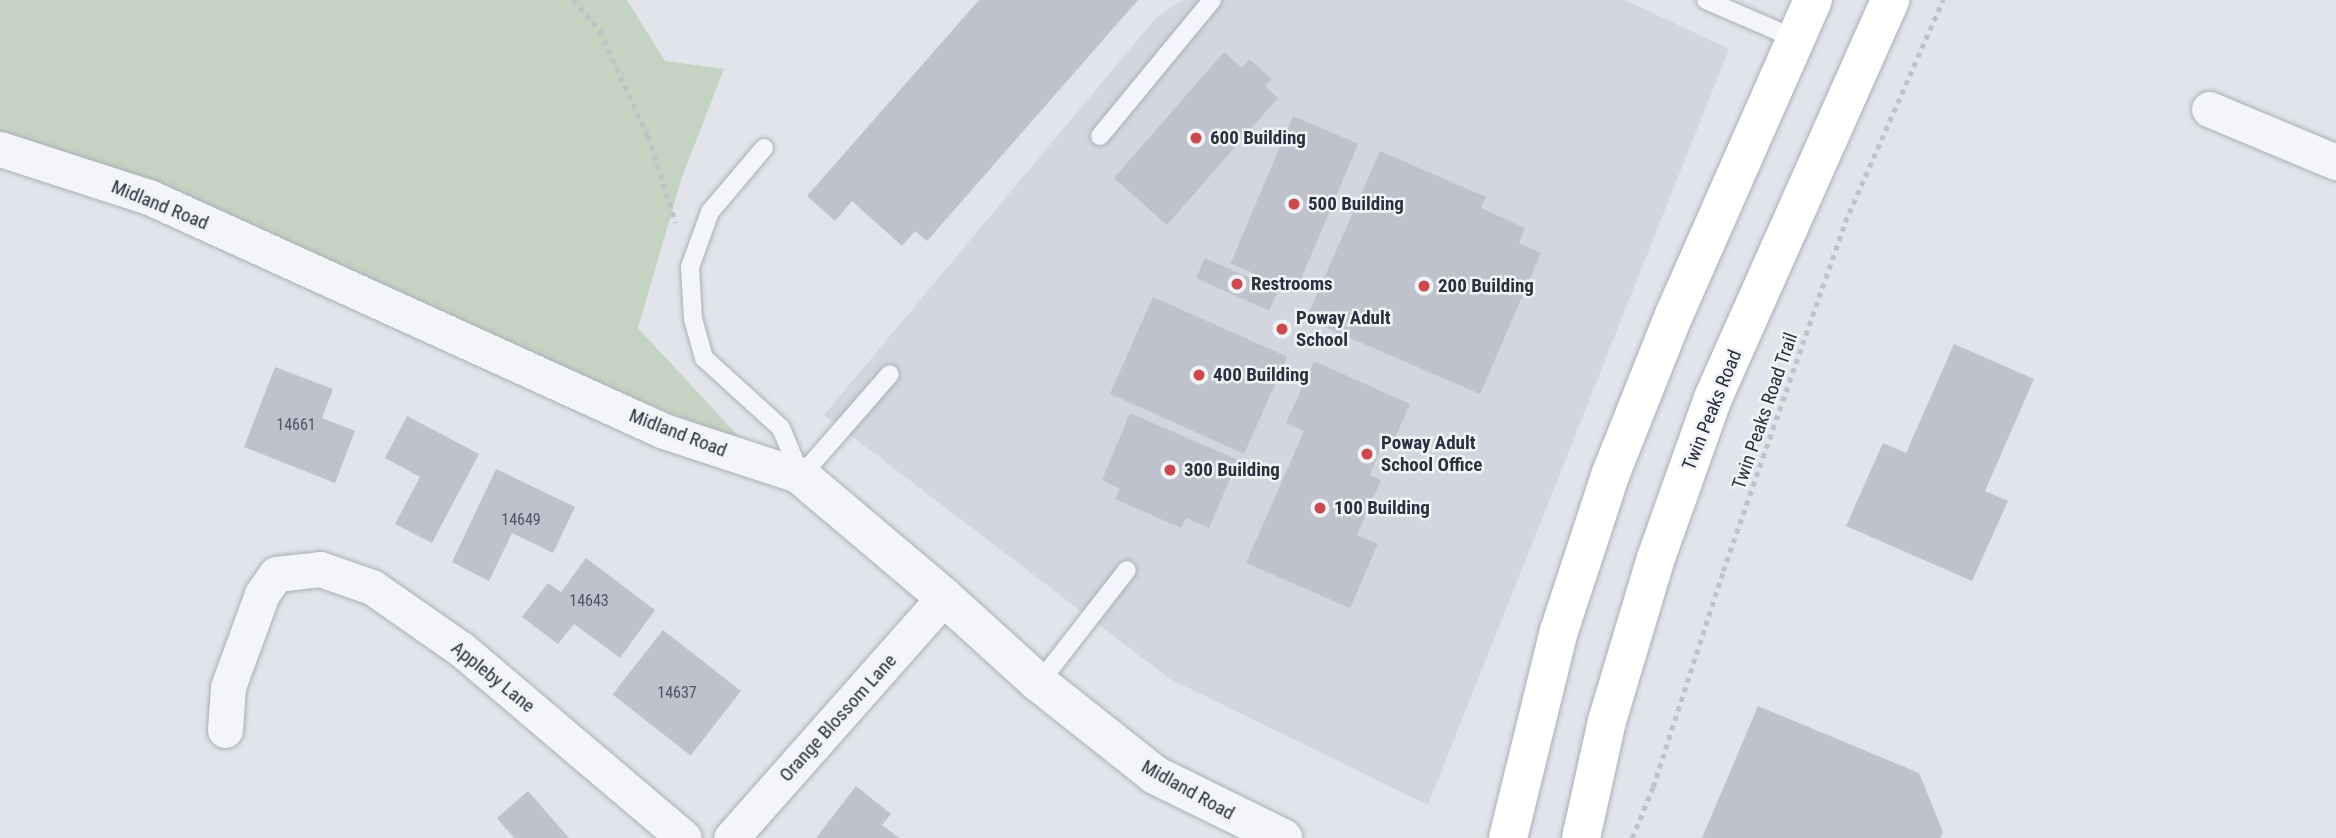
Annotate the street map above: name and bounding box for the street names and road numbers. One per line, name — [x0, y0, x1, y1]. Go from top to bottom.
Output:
street label: Midland Road — [108, 175, 212, 235]
street label: Twin Peaks Road Trail — [1727, 329, 1803, 493]
street label: Twin Peaks Road — [1677, 346, 1747, 474]
street label: Midland Road — [626, 404, 730, 462]
street label: Appleby Lane — [447, 636, 539, 718]
street label: Orange Blossom Lane — [775, 649, 901, 787]
street label: Midland Road — [1138, 755, 1238, 825]

